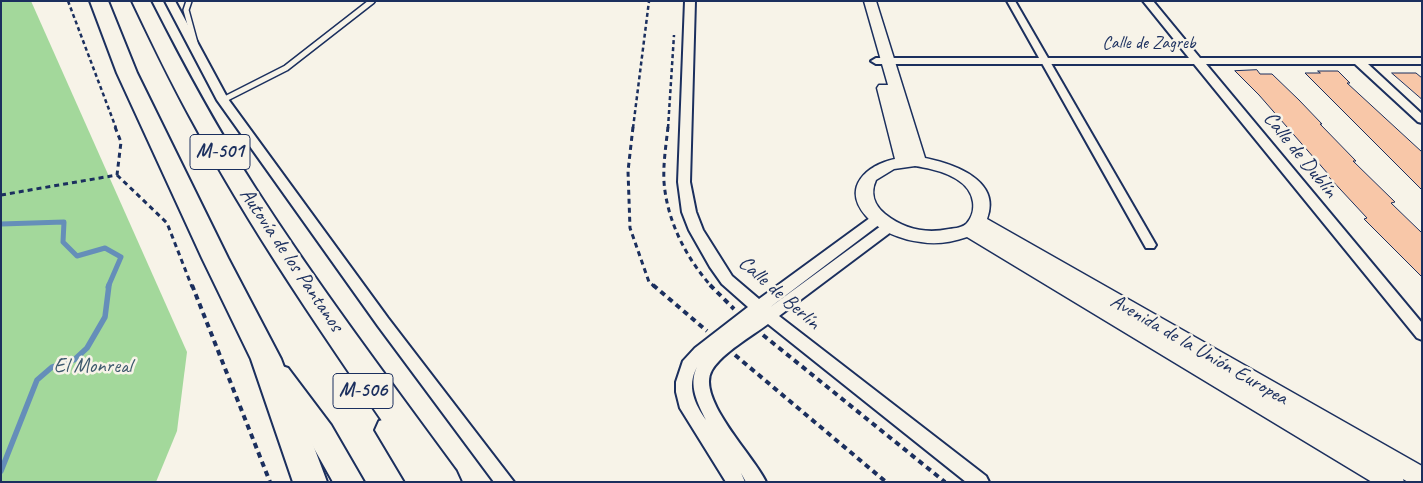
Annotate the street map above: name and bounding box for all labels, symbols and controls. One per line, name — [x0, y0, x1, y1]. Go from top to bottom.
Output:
street label: Calle de Zagreb — [1102, 32, 1196, 54]
street label: Calle de Dublín — [1257, 107, 1343, 203]
road number: M-501 — [190, 134, 250, 170]
street label: Autovía de los Pantanos — [234, 183, 348, 337]
street label: Calle de Berlín — [733, 251, 825, 335]
street label: Avenida de la Unión Europea — [1106, 289, 1292, 411]
park label: El Monreal — [54, 353, 132, 379]
road number: M-506 — [333, 374, 393, 408]

